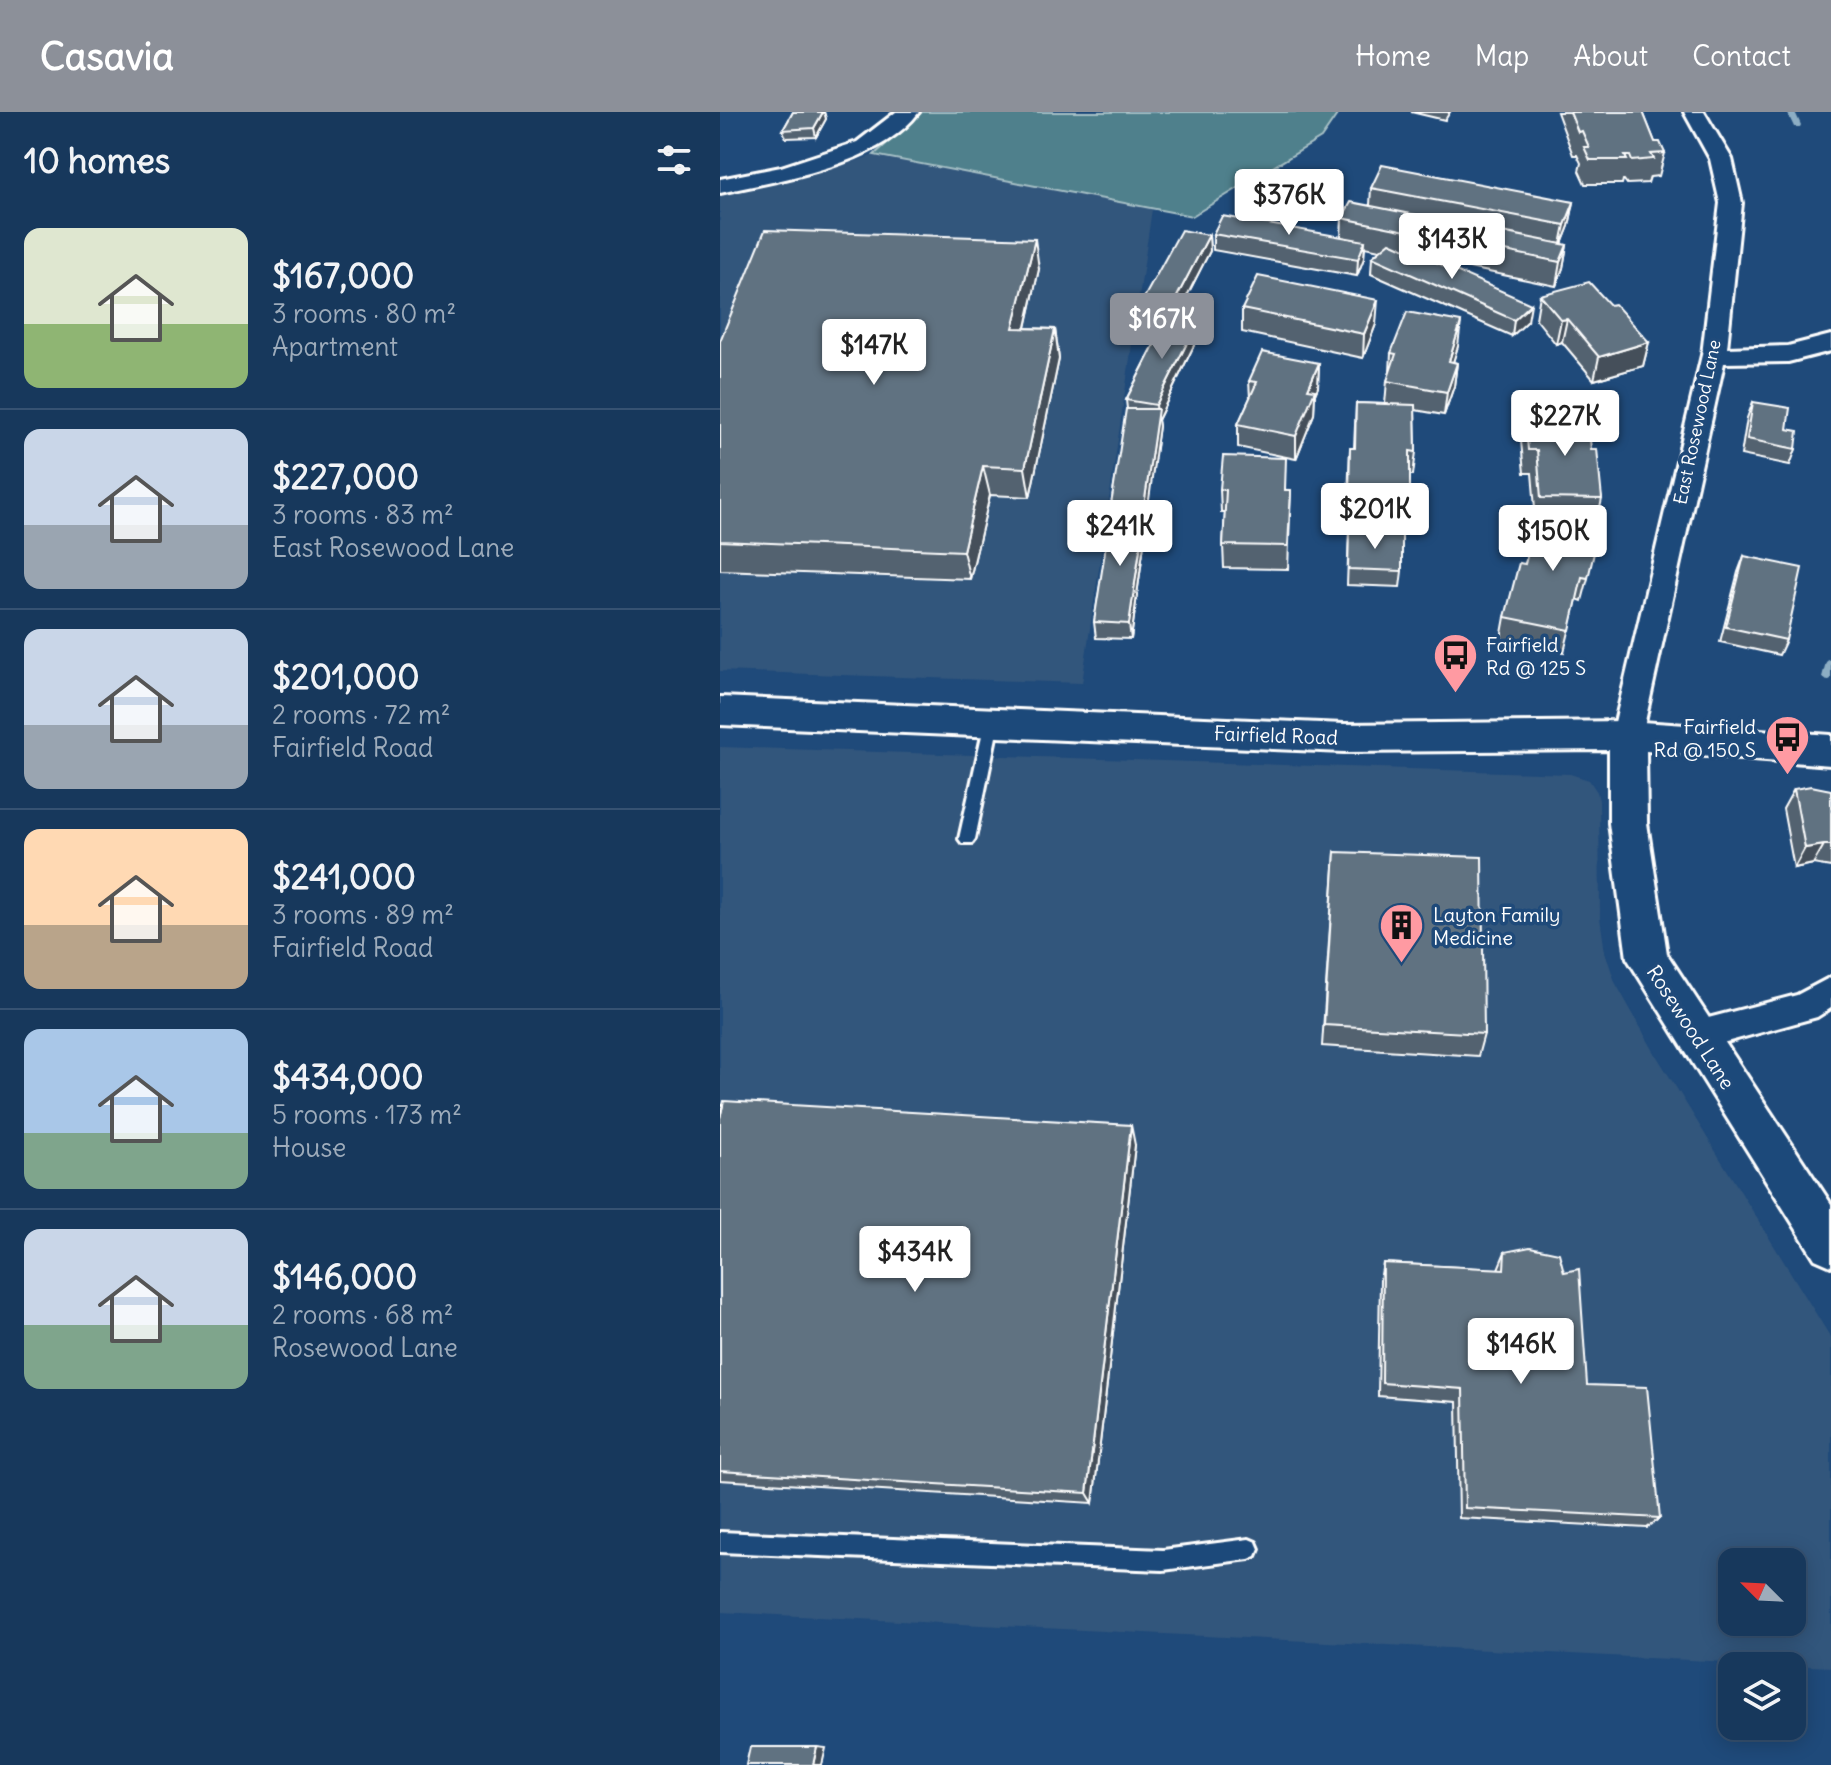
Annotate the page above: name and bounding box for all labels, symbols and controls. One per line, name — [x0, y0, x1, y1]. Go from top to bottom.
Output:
text: Casavia — [40, 33, 174, 80]
text: Home — [1355, 38, 1431, 74]
text: Map — [1475, 38, 1529, 74]
text: About — [1573, 38, 1648, 74]
text: Contact — [1692, 38, 1791, 74]
icon: filters — [652, 138, 696, 182]
text: 10 homes — [24, 139, 170, 182]
pin: $376K — [1233, 169, 1345, 237]
text: $376K — [1253, 178, 1325, 211]
pin: $143K — [1396, 213, 1508, 281]
text: $143K — [1417, 222, 1487, 255]
text: $167,000 — [272, 254, 414, 297]
icon: home — [88, 260, 184, 356]
pin: $167K — [1106, 293, 1218, 361]
text: 3 rooms · 80 m² — [272, 297, 456, 330]
text: $167K — [1128, 302, 1196, 335]
pin: $147K — [818, 319, 930, 387]
text: $147K — [840, 328, 908, 361]
text: Apartment — [272, 330, 398, 363]
street label: East Rosewood Lane — [1668, 338, 1726, 506]
pin: $227K — [1509, 390, 1621, 458]
text: $227K — [1529, 399, 1601, 432]
text: $227,000 — [272, 455, 419, 498]
icon: home — [88, 461, 184, 557]
pin: $201K — [1319, 483, 1431, 551]
text: $201K — [1339, 492, 1411, 525]
text: 3 rooms · 83 m² — [272, 498, 454, 531]
pin: $241K — [1064, 500, 1176, 568]
pin: $150K — [1497, 505, 1609, 573]
text: $241K — [1085, 509, 1155, 542]
text: $150K — [1517, 514, 1589, 547]
text: East Rosewood Lane — [272, 531, 514, 564]
bus stop icon: Fairfield Rd @ 125 S — [1431, 632, 1479, 695]
place label: Fairfield Rd @ 125 S — [1486, 632, 1586, 680]
text: $201,000 — [272, 655, 420, 698]
icon: home — [88, 661, 184, 757]
text: 2 rooms · 72 m² — [272, 698, 451, 731]
bus stop icon: Fairfield Rd @ 150 S — [1763, 713, 1811, 776]
place label: Fairfield Rd @ 150 S — [1654, 714, 1756, 762]
street label: Fairfield Road — [1214, 720, 1339, 750]
text: Fairfield Road — [272, 731, 433, 764]
text: $241,000 — [272, 855, 416, 898]
icon: home — [88, 861, 184, 957]
text: 3 rooms · 89 m² — [272, 898, 454, 931]
building icon: Layton Family Medicine — [1378, 901, 1426, 964]
place label: Layton Family Medicine — [1433, 902, 1560, 950]
text: Fairfield Road — [272, 931, 433, 964]
street label: Rosewood Lane — [1642, 960, 1740, 1094]
text: $434,000 — [272, 1055, 424, 1098]
icon: home — [88, 1061, 184, 1157]
text: 5 rooms · 173 m² — [272, 1098, 462, 1131]
text: House — [272, 1131, 346, 1164]
pin: $434K — [859, 1226, 971, 1294]
text: $434K — [877, 1235, 953, 1268]
text: $146,000 — [272, 1255, 417, 1298]
icon: home — [88, 1261, 184, 1357]
text: 2 rooms · 68 m² — [272, 1298, 454, 1331]
pin: $146K — [1465, 1318, 1577, 1386]
text: $146K — [1486, 1327, 1556, 1360]
text: Rosewood Lane — [272, 1331, 458, 1364]
north arrow — [1718, 1548, 1806, 1636]
map controls — [1718, 1548, 1806, 1740]
button: layers — [1718, 1652, 1806, 1740]

